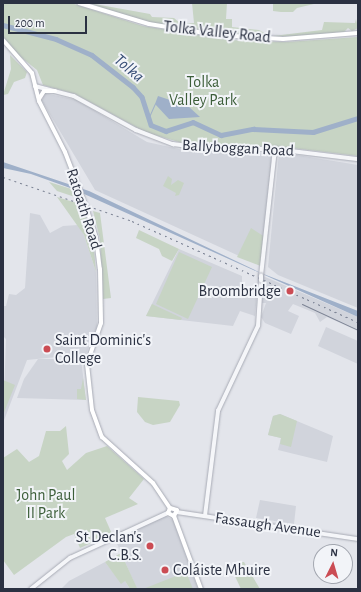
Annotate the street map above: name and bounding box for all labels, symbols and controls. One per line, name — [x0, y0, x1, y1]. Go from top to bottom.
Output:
scale bar — [10, 8, 89, 34]
text: 200 m — [15, 17, 45, 29]
street label: Tolka Valley Road — [162, 17, 272, 47]
water label: Tolka — [110, 50, 148, 86]
park label: Tolka Valley Park — [169, 72, 237, 110]
street label: Ballyboggan Road — [182, 135, 294, 161]
street label: Ratoath Road — [62, 166, 106, 252]
place label: Broombridge — [199, 281, 281, 301]
marker: Broombridge — [284, 285, 296, 297]
place label: Saint Dominic's College — [55, 330, 151, 368]
marker: Saint Dominic's College — [42, 344, 52, 354]
park label: John Paul II Park — [17, 485, 75, 523]
street label: Fassaugh Avenue — [214, 508, 322, 542]
place label: St Declan's C.B.S. — [76, 527, 142, 565]
marker: St Declan's C.B.S. — [145, 541, 155, 551]
north arrow — [313, 544, 353, 584]
text: N — [330, 547, 338, 558]
place label: Coláiste Mhuire — [173, 560, 270, 580]
marker: Coláiste Mhuire — [160, 565, 170, 575]

